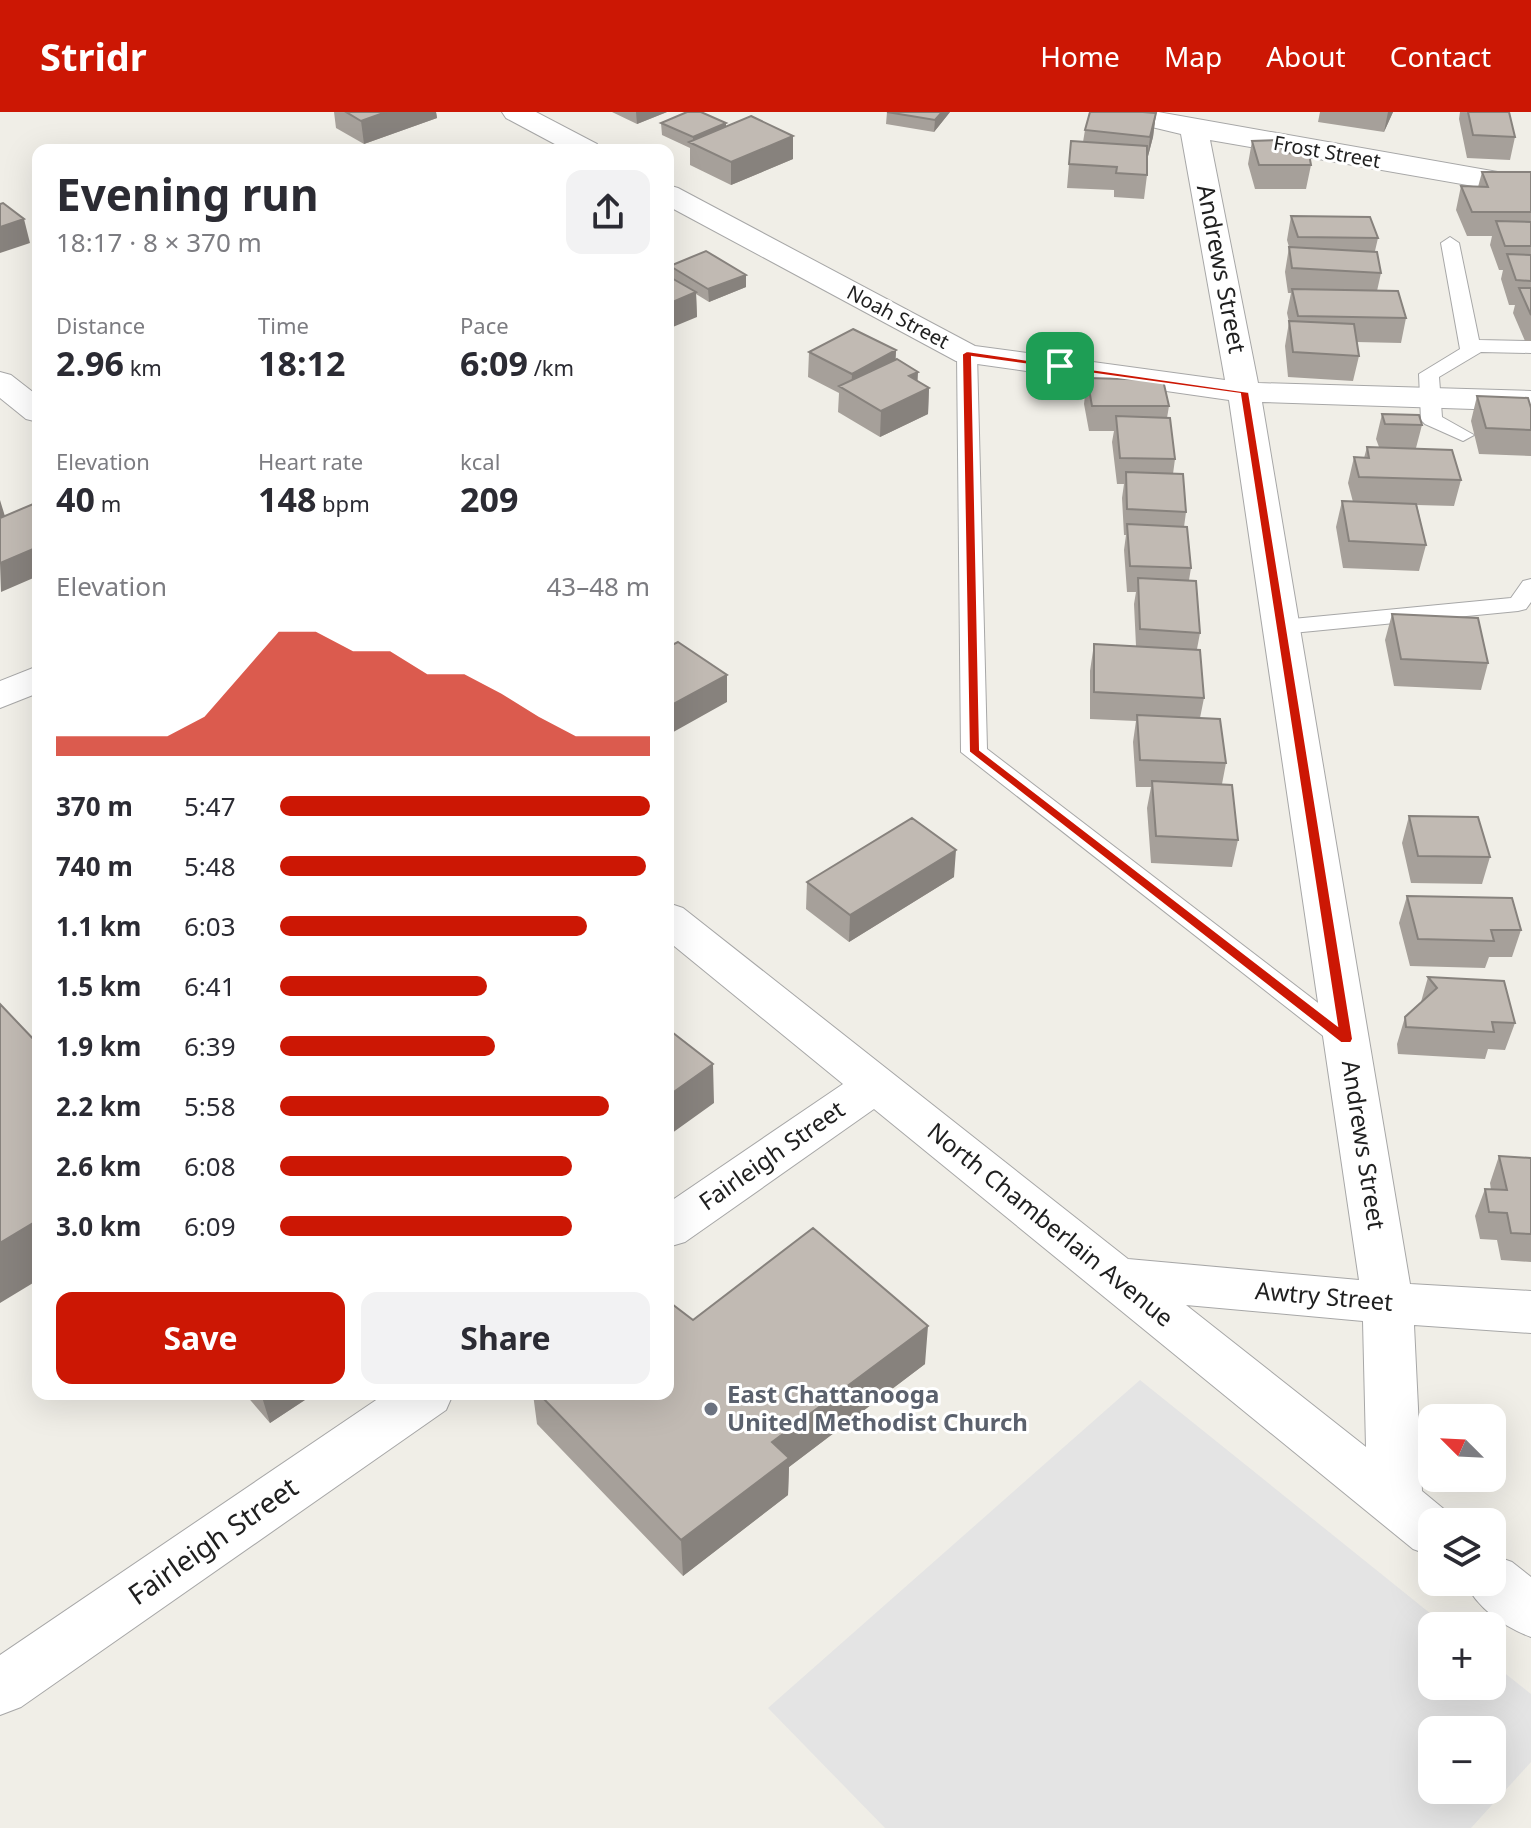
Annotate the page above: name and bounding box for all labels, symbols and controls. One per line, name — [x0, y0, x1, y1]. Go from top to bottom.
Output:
text: Stridr — [40, 30, 147, 82]
text: Home — [1040, 37, 1120, 75]
text: Map — [1164, 37, 1222, 75]
text: About — [1266, 37, 1346, 75]
text: Contact — [1390, 37, 1491, 75]
street label: Frost Street — [1271, 129, 1383, 174]
text: Evening run — [56, 164, 319, 224]
button: share — [566, 170, 650, 254]
street label: Andrews Street — [1190, 182, 1255, 356]
text: 18:17 · 8 × 370 m — [56, 224, 262, 260]
street label: Noah Street — [842, 278, 954, 355]
text: Distance — [56, 310, 145, 340]
text: Time — [258, 310, 309, 340]
text: Pace — [460, 310, 509, 340]
pin — [1026, 332, 1094, 400]
text: 2.96 — [56, 340, 124, 386]
text: 18:12 — [258, 340, 345, 386]
text: 6:09 — [460, 340, 528, 386]
icon: arrive — [1038, 344, 1082, 388]
text: km — [124, 352, 162, 382]
text: /km — [528, 352, 574, 382]
text: Elevation — [56, 446, 150, 476]
text: Heart rate — [258, 446, 363, 476]
text: kcal — [460, 446, 500, 476]
text: 40 — [56, 476, 95, 522]
text: 148 — [258, 476, 316, 522]
text: 209 — [460, 476, 518, 522]
text: m — [95, 488, 121, 518]
text: bpm — [316, 488, 370, 518]
text: Elevation — [56, 568, 167, 604]
text: 43–48 m — [546, 568, 650, 604]
text: 370 m — [56, 788, 133, 824]
text: 5:47 — [184, 788, 236, 824]
text: 740 m — [56, 848, 133, 884]
text: 5:48 — [184, 848, 236, 884]
text: 1.1 km — [56, 908, 141, 944]
text: 6:03 — [184, 908, 236, 944]
text: 1.5 km — [56, 968, 141, 1004]
text: 6:41 — [184, 968, 236, 1004]
text: 1.9 km — [56, 1028, 141, 1064]
text: 6:39 — [184, 1028, 236, 1064]
street label: Andrews Street — [1335, 1058, 1394, 1232]
text: 2.2 km — [56, 1088, 141, 1124]
text: 5:58 — [184, 1088, 236, 1124]
street label: Fairleigh Street — [692, 1092, 851, 1217]
street label: North Chamberlain Avenue — [921, 1114, 1181, 1333]
text: 2.6 km — [56, 1148, 141, 1184]
text: 6:08 — [184, 1148, 236, 1184]
text: 3.0 km — [56, 1208, 141, 1244]
text: 6:09 — [184, 1208, 236, 1244]
street label: Awtry Street — [1254, 1273, 1395, 1318]
button: Save — [56, 1292, 345, 1384]
button: Share — [361, 1292, 650, 1384]
place label: East Chattanooga United Methodist Church — [727, 1377, 1028, 1438]
marker: East Chattanooga United Methodist Church — [702, 1400, 720, 1418]
north arrow — [1418, 1404, 1506, 1492]
map controls — [1418, 1404, 1506, 1804]
street label: Fairleigh Street — [120, 1467, 305, 1613]
button: layers — [1418, 1508, 1506, 1596]
button: + — [1418, 1612, 1506, 1700]
button: − — [1418, 1716, 1506, 1804]

